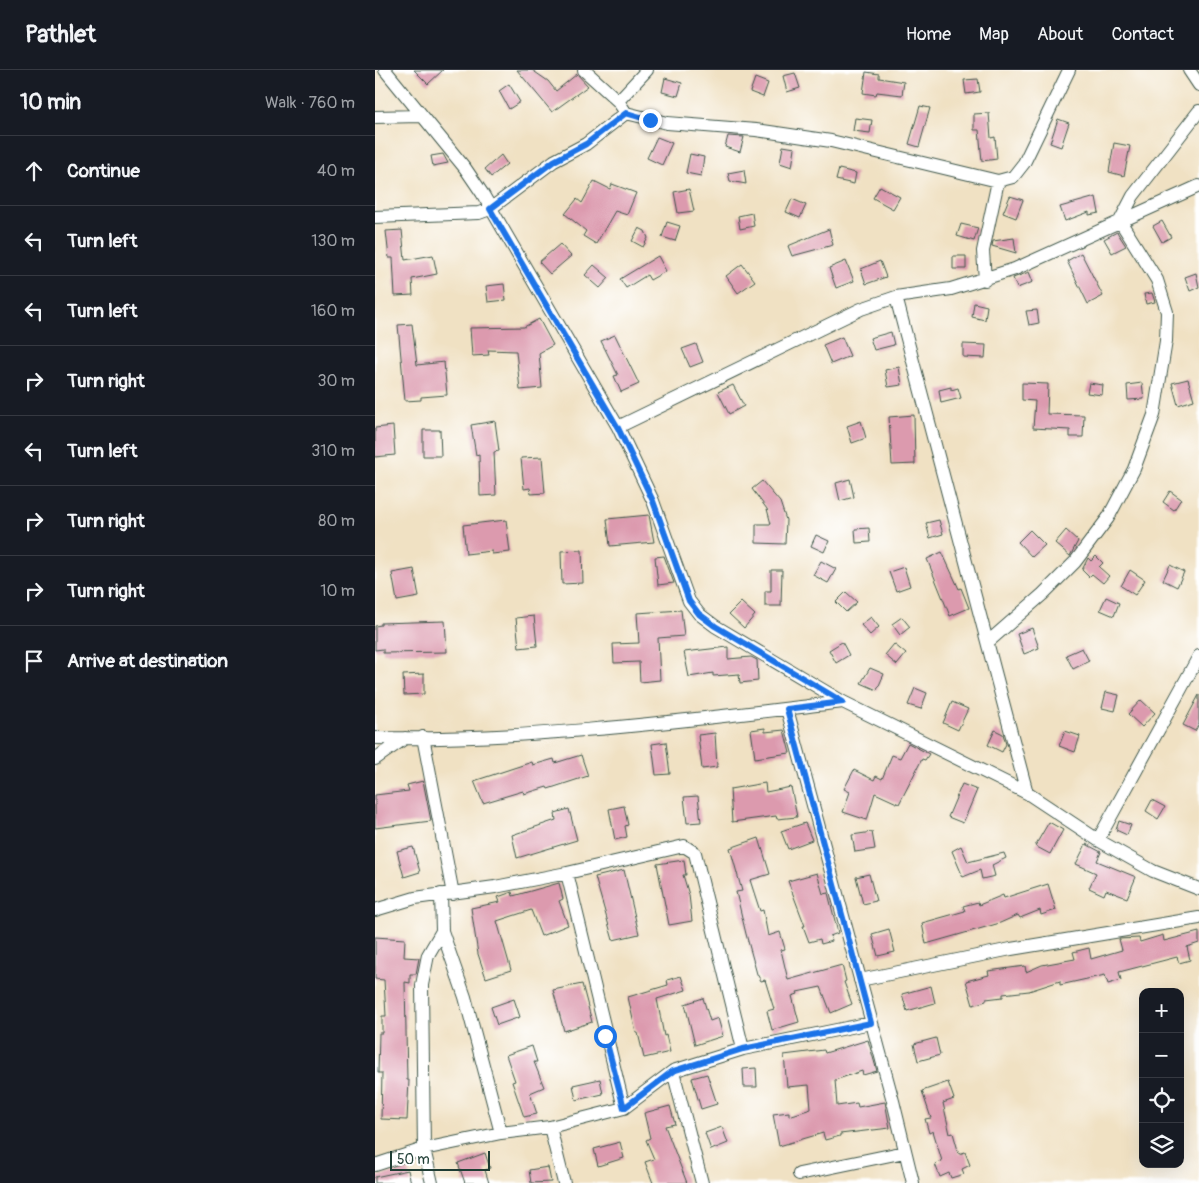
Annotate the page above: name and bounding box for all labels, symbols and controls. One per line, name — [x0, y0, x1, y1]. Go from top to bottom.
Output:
text: Pathlet — [25, 20, 96, 49]
text: Home — [906, 23, 951, 46]
text: Map — [979, 23, 1009, 46]
text: About — [1037, 23, 1083, 46]
text: Contact — [1111, 23, 1174, 46]
text: 10 min — [20, 89, 81, 116]
text: Walk · 760 m — [265, 93, 355, 113]
route end — [639, 109, 662, 132]
icon: ahead — [20, 157, 48, 185]
text: Continue — [67, 159, 140, 183]
text: 40 m — [317, 161, 355, 181]
icon: left — [20, 227, 48, 255]
text: Turn left — [67, 229, 137, 253]
text: 130 m — [311, 231, 355, 251]
icon: left — [20, 297, 48, 325]
text: Turn left — [67, 299, 137, 323]
text: 160 m — [311, 301, 355, 321]
icon: right — [20, 367, 48, 395]
text: Turn right — [67, 369, 145, 393]
text: 30 m — [317, 371, 355, 391]
icon: left — [20, 437, 48, 465]
text: Turn left — [67, 439, 137, 463]
text: 310 m — [311, 441, 355, 461]
icon: right — [20, 507, 48, 535]
text: Turn right — [67, 509, 145, 533]
text: 80 m — [318, 511, 355, 531]
icon: right — [20, 577, 48, 605]
text: Turn right — [67, 579, 145, 603]
text: 10 m — [320, 581, 355, 601]
icon: arrive — [20, 647, 48, 675]
text: Arrive at destination — [67, 649, 228, 673]
map controls — [1139, 988, 1184, 1168]
button: + — [1139, 988, 1184, 1033]
route start — [594, 1025, 617, 1048]
button: − — [1139, 1033, 1184, 1078]
button: locate — [1139, 1078, 1184, 1123]
button: layers — [1139, 1123, 1184, 1168]
scale bar — [390, 1148, 490, 1171]
text: 50 m — [397, 1151, 430, 1168]

